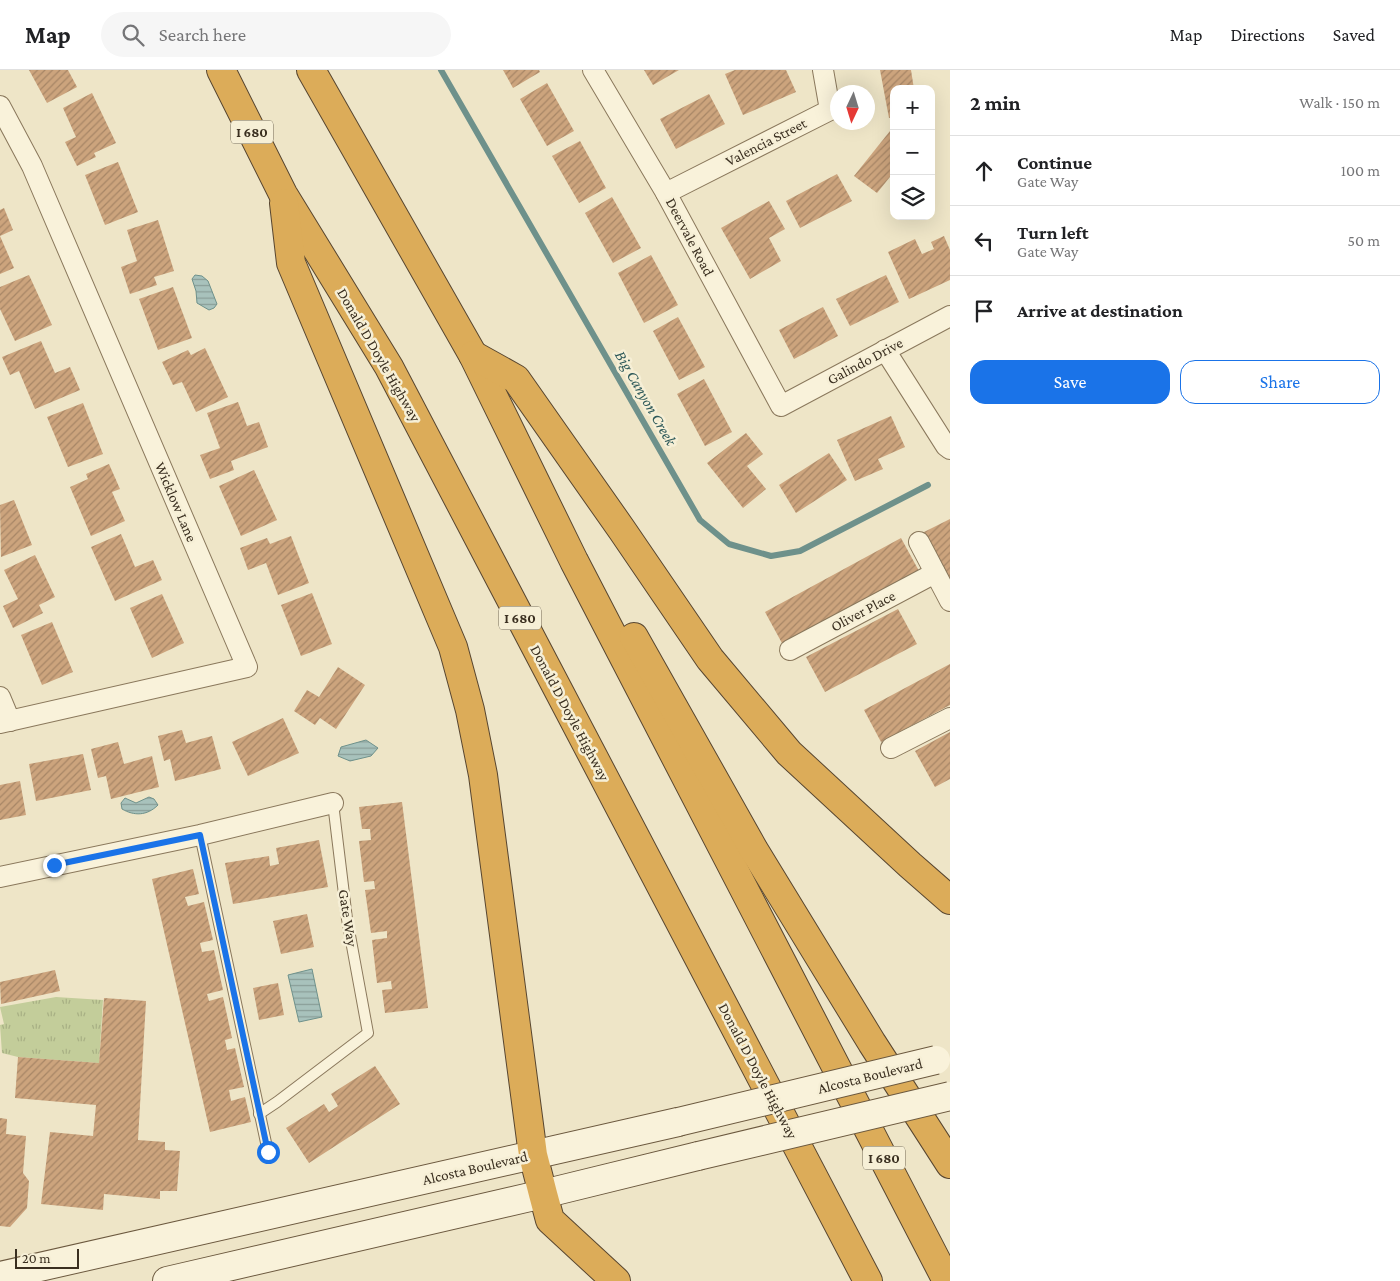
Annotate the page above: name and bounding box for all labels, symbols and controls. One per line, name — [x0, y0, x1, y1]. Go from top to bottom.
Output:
search box — [101, 12, 451, 57]
text: Map — [25, 21, 71, 48]
icon: search — [119, 21, 147, 49]
text: Search here — [159, 24, 246, 45]
text: Map — [1170, 25, 1202, 45]
text: Directions — [1230, 25, 1305, 45]
text: Saved — [1333, 25, 1375, 45]
north arrow — [830, 85, 875, 130]
map controls — [890, 85, 935, 220]
button: + — [890, 85, 935, 130]
text: 2 min — [970, 91, 1021, 115]
text: Walk · 150 m — [1299, 94, 1380, 111]
street label: Valencia Street — [723, 114, 810, 169]
road number: I 680 — [231, 121, 273, 144]
button: − — [890, 130, 935, 175]
text: Continue — [1017, 152, 1092, 173]
icon: ahead — [970, 157, 998, 185]
text: 100 m — [1341, 162, 1380, 179]
text: Gate Way — [1017, 173, 1078, 190]
button: layers — [890, 175, 935, 220]
street label: Deervale Road — [663, 195, 717, 279]
text: Turn left — [1017, 222, 1089, 243]
icon: left — [970, 227, 998, 255]
text: 50 m — [1348, 232, 1380, 249]
text: Gate Way — [1017, 243, 1078, 260]
street label: Donald D Doyle Highway — [333, 285, 424, 425]
icon: arrive — [970, 297, 998, 325]
text: Arrive at destination — [1017, 300, 1183, 321]
street label: Galindo Drive — [825, 334, 906, 388]
water label: Big Canyon Creek — [611, 348, 681, 450]
button: Save — [970, 360, 1170, 404]
button: Share — [1180, 360, 1380, 404]
street label: Wicklow Lane — [152, 460, 200, 545]
street label: Oliver Place — [828, 587, 898, 635]
road number: I 680 — [499, 606, 541, 630]
street label: Donald D Doyle Highway — [527, 642, 613, 784]
route end — [43, 854, 66, 877]
street label: Gate Way — [335, 888, 360, 948]
street label: Donald D Doyle Highway — [715, 1000, 801, 1142]
street label: Alcosta Boulevard — [816, 1055, 924, 1097]
route start — [257, 1141, 280, 1164]
road number: I 680 — [863, 1146, 905, 1170]
street label: Alcosta Boulevard — [421, 1148, 529, 1188]
scale bar — [15, 1246, 79, 1269]
text: 20 m — [22, 1250, 50, 1266]

